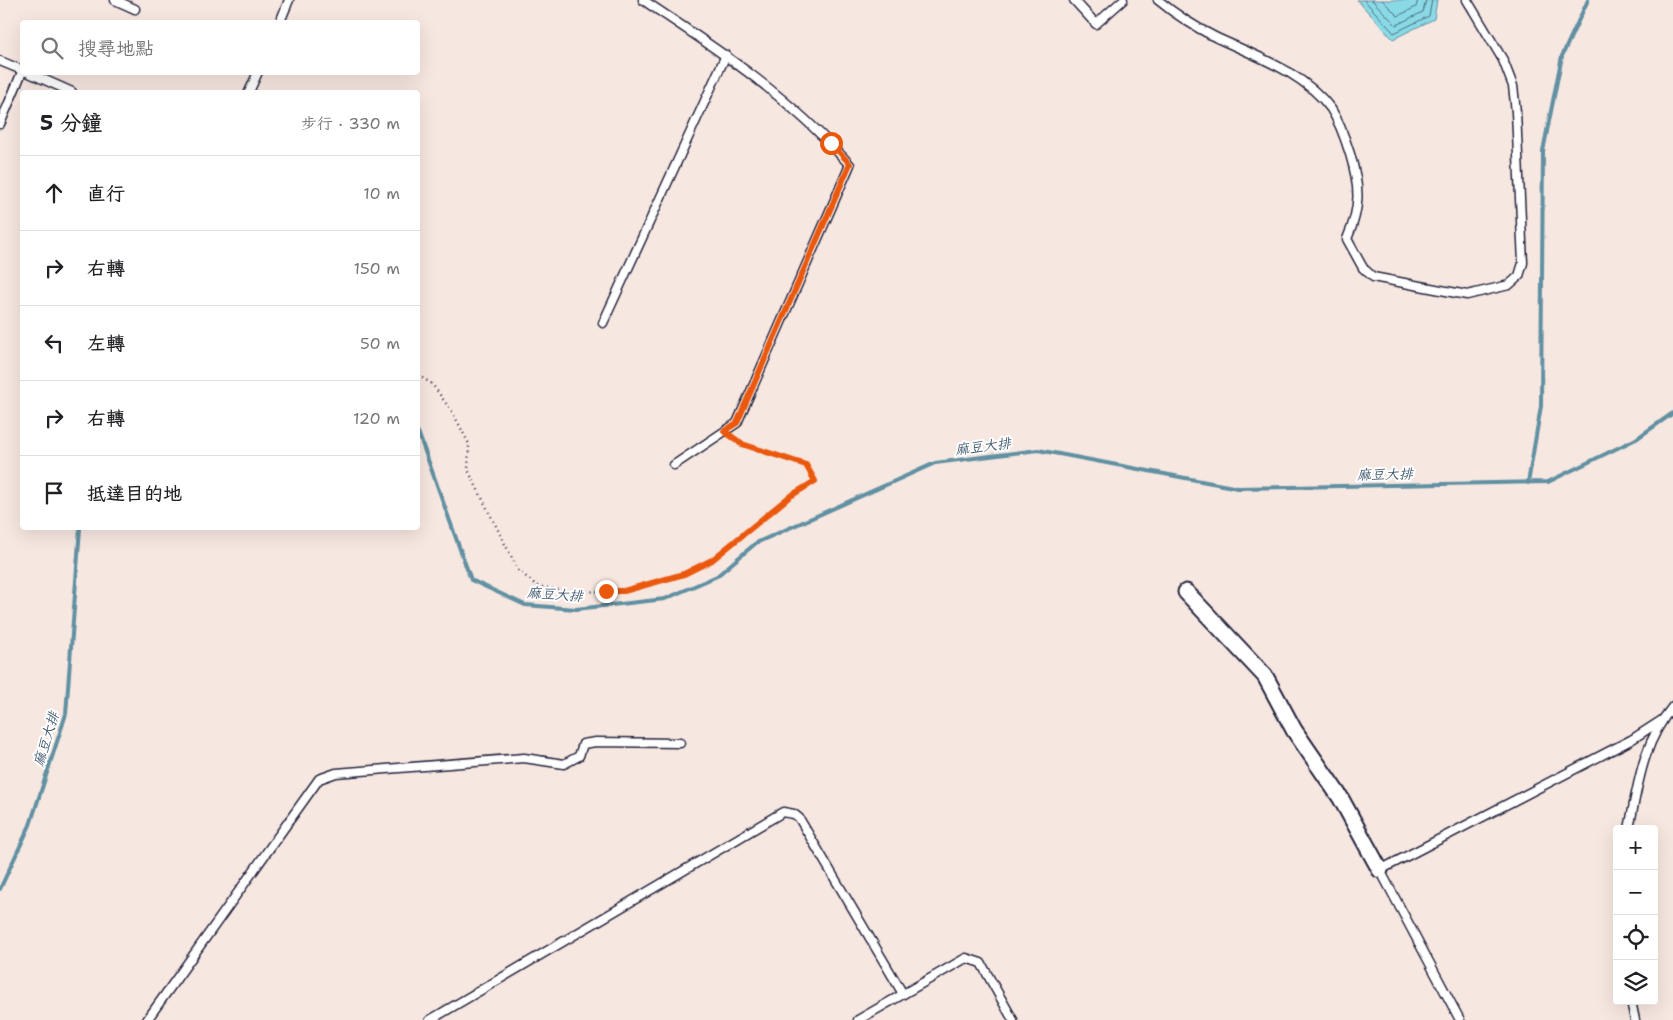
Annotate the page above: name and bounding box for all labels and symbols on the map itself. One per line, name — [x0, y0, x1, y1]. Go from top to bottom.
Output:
route start — [820, 132, 843, 155]
water label: 麻豆大排 — [954, 433, 1014, 458]
water label: 麻豆大排 — [1357, 464, 1415, 483]
route end — [595, 580, 618, 603]
water label: 麻豆大排 — [526, 583, 586, 605]
water label: 麻豆大排 — [29, 708, 63, 768]

